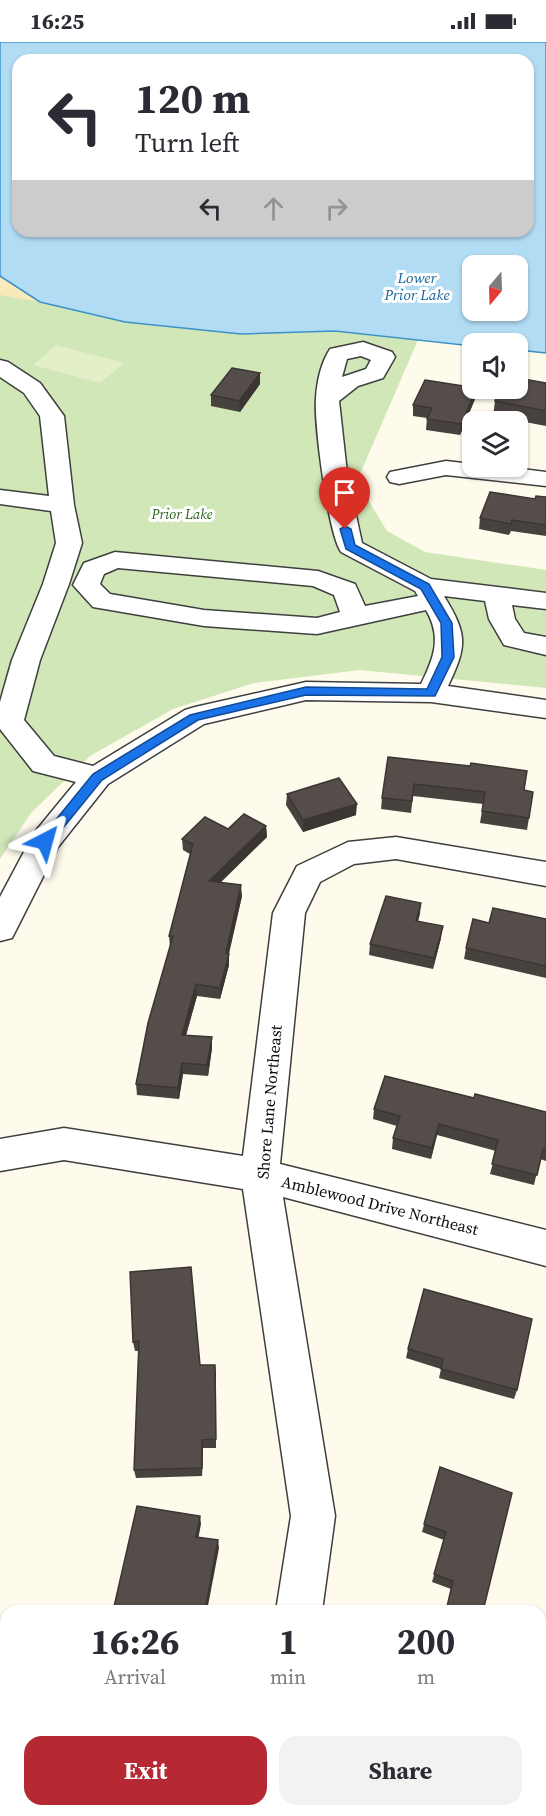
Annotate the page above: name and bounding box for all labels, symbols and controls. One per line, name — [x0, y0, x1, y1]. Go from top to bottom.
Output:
text: 16:25 — [30, 6, 84, 36]
text: 120 m — [135, 69, 250, 127]
icon: left — [36, 78, 114, 156]
text: Turn left — [135, 124, 239, 161]
icon: left — [194, 192, 227, 225]
icon: ahead — [257, 192, 290, 225]
icon: right — [320, 192, 353, 225]
north arrow — [462, 255, 528, 321]
map controls — [462, 255, 528, 477]
water label: Lower Prior Lake — [383, 267, 450, 305]
button: sound — [462, 333, 528, 399]
button: layers — [462, 411, 528, 477]
pin — [319, 467, 370, 529]
icon: arrive — [328, 476, 361, 509]
park label: Prior Lake — [151, 504, 213, 524]
position arrow — [13, 809, 77, 873]
street label: Shore Lane Northeast — [251, 1023, 287, 1180]
street label: Amblewood Drive Northeast — [279, 1170, 481, 1240]
text: 16:26 — [91, 1617, 179, 1666]
text: 1 — [278, 1617, 298, 1666]
text: 200 — [397, 1617, 455, 1666]
text: Arrival — [104, 1663, 166, 1691]
text: min — [270, 1663, 306, 1691]
text: m — [417, 1663, 435, 1691]
button: Exit — [24, 1736, 267, 1805]
button: Share — [279, 1736, 522, 1805]

